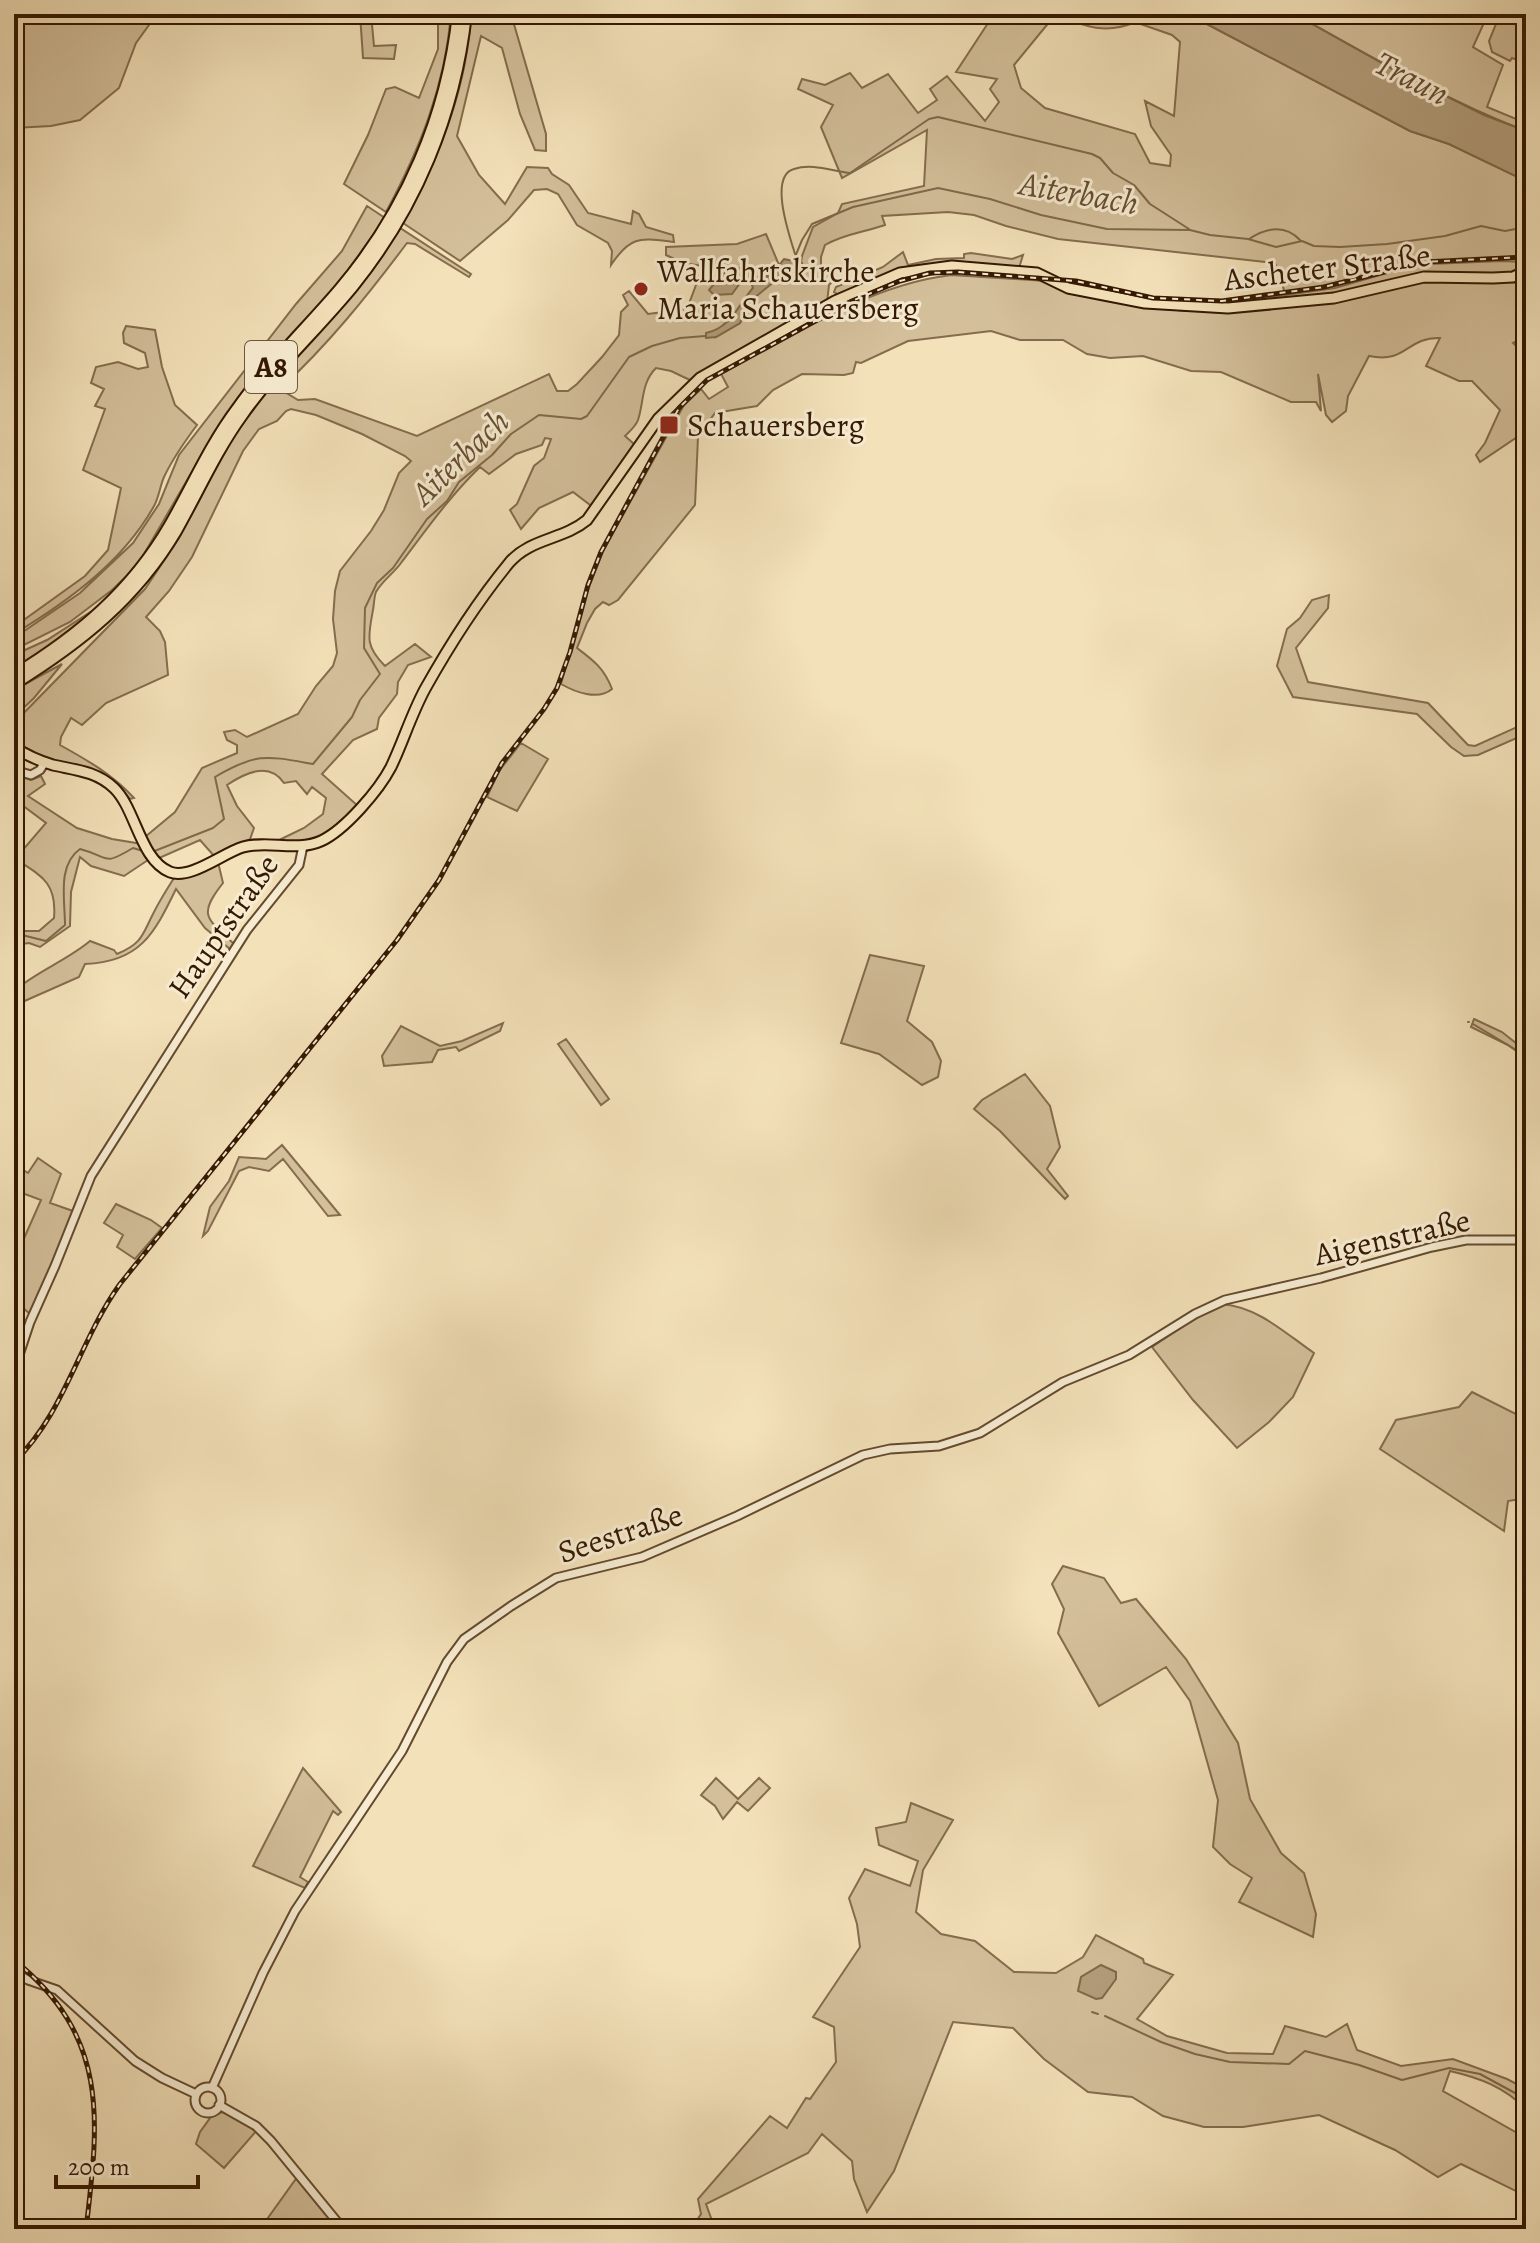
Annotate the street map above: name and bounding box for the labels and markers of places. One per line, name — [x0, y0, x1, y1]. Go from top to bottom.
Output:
place label: Wallfahrtskirche Maria Schauersberg — [656, 249, 919, 330]
marker: Wallfahrtskirche Maria Schauersberg — [632, 280, 650, 298]
place label: Schauersberg — [687, 403, 865, 447]
marker: Schauersberg — [658, 414, 680, 436]

